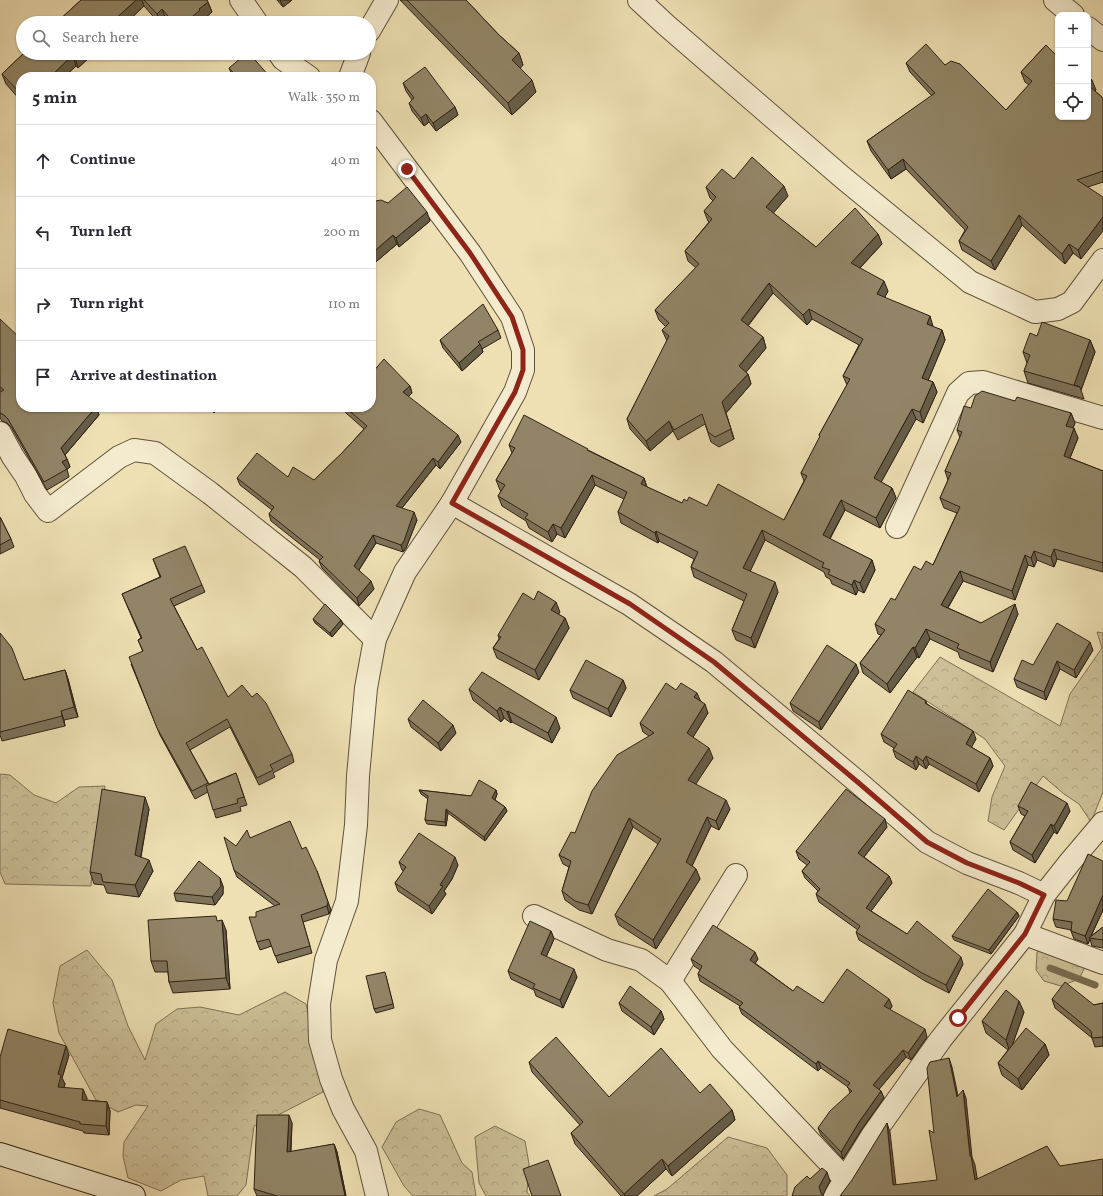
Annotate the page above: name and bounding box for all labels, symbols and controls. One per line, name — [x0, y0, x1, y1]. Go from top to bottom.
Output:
map controls — [1055, 12, 1091, 120]
button: + — [1055, 12, 1091, 48]
search box — [16, 16, 376, 60]
icon: search — [30, 27, 52, 49]
text: Search here — [62, 28, 139, 49]
button: − — [1055, 48, 1091, 84]
button: locate — [1055, 84, 1091, 120]
text: 5 min — [32, 87, 77, 110]
text: Walk · 350 m — [288, 89, 360, 107]
icon: ahead — [32, 150, 54, 172]
text: Continue — [70, 150, 135, 171]
text: 40 m — [331, 152, 360, 170]
route end — [398, 160, 416, 178]
icon: left — [32, 222, 54, 244]
text: Turn left — [70, 222, 132, 243]
text: 200 m — [323, 224, 360, 242]
icon: right — [32, 294, 54, 316]
text: Turn right — [70, 294, 144, 315]
text: 110 m — [328, 296, 360, 314]
icon: arrive — [32, 366, 54, 388]
text: Arrive at destination — [70, 366, 217, 387]
route start — [949, 1009, 967, 1027]

